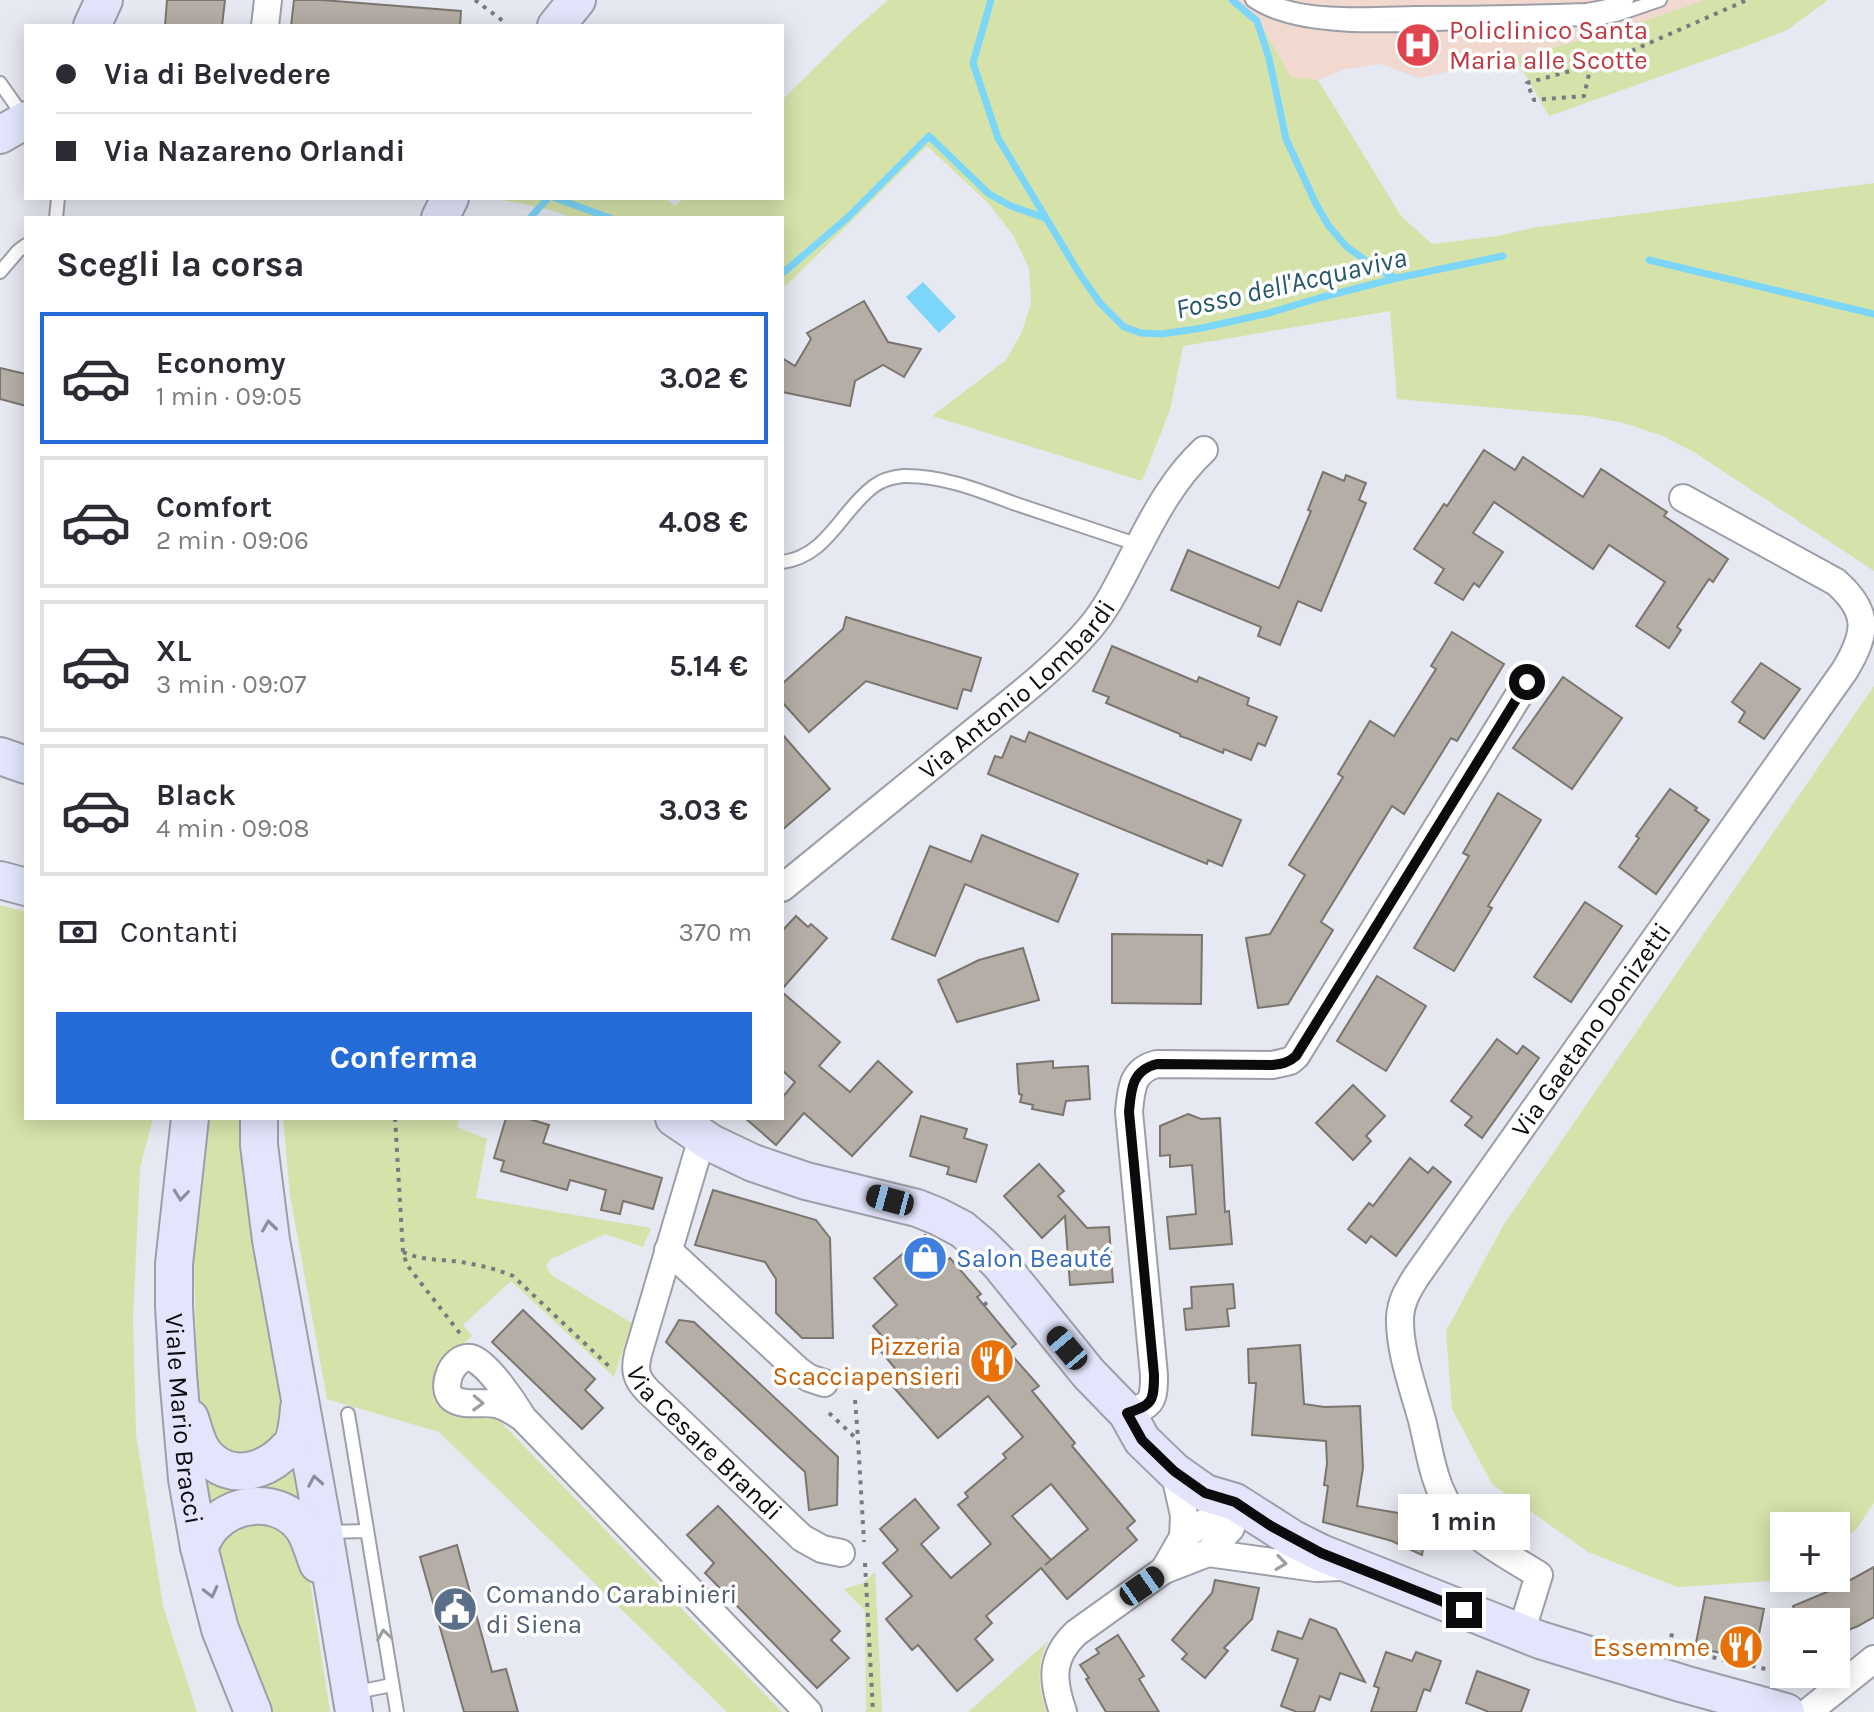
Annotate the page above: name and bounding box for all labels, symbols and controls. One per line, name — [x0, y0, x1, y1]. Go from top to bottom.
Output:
place label: Policlinico Santa Maria alle Scotte — [1449, 15, 1648, 76]
hospital icon: Policlinico Santa Maria alle Scotte — [1394, 21, 1442, 69]
text: Via di Belvedere — [104, 56, 331, 92]
text: Via Nazareno Orlandi — [104, 133, 405, 169]
water label: Fosso dell'Acquaviva — [1172, 240, 1410, 326]
text: Scegli la corsa — [56, 243, 305, 285]
icon: car — [60, 342, 132, 414]
text: Economy — [156, 345, 286, 381]
text: 3.02 € — [659, 360, 748, 396]
text: 1 min · 09:05 — [156, 381, 302, 412]
icon: car — [60, 486, 132, 558]
text: Comfort — [156, 489, 272, 525]
text: 4.08 € — [659, 504, 748, 540]
text: 2 min · 09:06 — [156, 525, 309, 556]
street label: Via Antonio Lombardi — [912, 594, 1122, 786]
icon: car — [60, 630, 132, 702]
text: XL — [156, 633, 191, 669]
text: 5.14 € — [669, 648, 748, 684]
route start — [1509, 664, 1545, 700]
text: 3 min · 09:07 — [156, 669, 306, 700]
icon: car — [60, 774, 132, 846]
text: Black — [156, 777, 236, 813]
text: 3.03 € — [659, 792, 748, 828]
text: 4 min · 09:08 — [156, 813, 309, 844]
icon: cash — [56, 910, 100, 954]
text: Contanti — [120, 914, 239, 950]
street label: Via Gaetano Donizetti — [1504, 916, 1677, 1143]
text: 370 m — [679, 917, 752, 948]
button: Conferma — [56, 1012, 752, 1104]
car — [864, 1182, 916, 1218]
one-way arrow — [172, 1189, 189, 1202]
one-way arrow — [261, 1219, 278, 1232]
shop icon: Salon Beauté — [901, 1234, 949, 1282]
place label: Salon Beauté — [956, 1243, 1112, 1274]
street label: Viale Mario Bracci — [159, 1312, 210, 1527]
car — [1042, 1322, 1092, 1374]
place label: Pizzeria Scacciapensieri — [773, 1331, 961, 1392]
restaurant icon: Pizzeria Scacciapensieri — [968, 1337, 1016, 1385]
street label: Via Cesare Brandi — [620, 1363, 789, 1527]
one-way arrow — [472, 1394, 485, 1411]
one-way arrow — [307, 1475, 324, 1489]
callout: 1 min — [1398, 1494, 1530, 1550]
text: 1 min — [1431, 1506, 1497, 1537]
map controls — [1770, 1512, 1850, 1688]
button: + — [1770, 1512, 1850, 1592]
one-way arrow — [1274, 1554, 1288, 1571]
car — [1115, 1562, 1169, 1610]
place label: Comando Carabinieri di Siena — [486, 1579, 737, 1640]
one-way arrow — [201, 1585, 218, 1598]
public building icon: Comando Carabinieri di Siena — [431, 1585, 479, 1633]
route end — [1446, 1592, 1482, 1628]
button: − — [1770, 1608, 1850, 1688]
restaurant icon: Essemme — [1717, 1623, 1765, 1671]
one-way arrow — [376, 1628, 393, 1642]
place label: Essemme — [1593, 1632, 1710, 1663]

